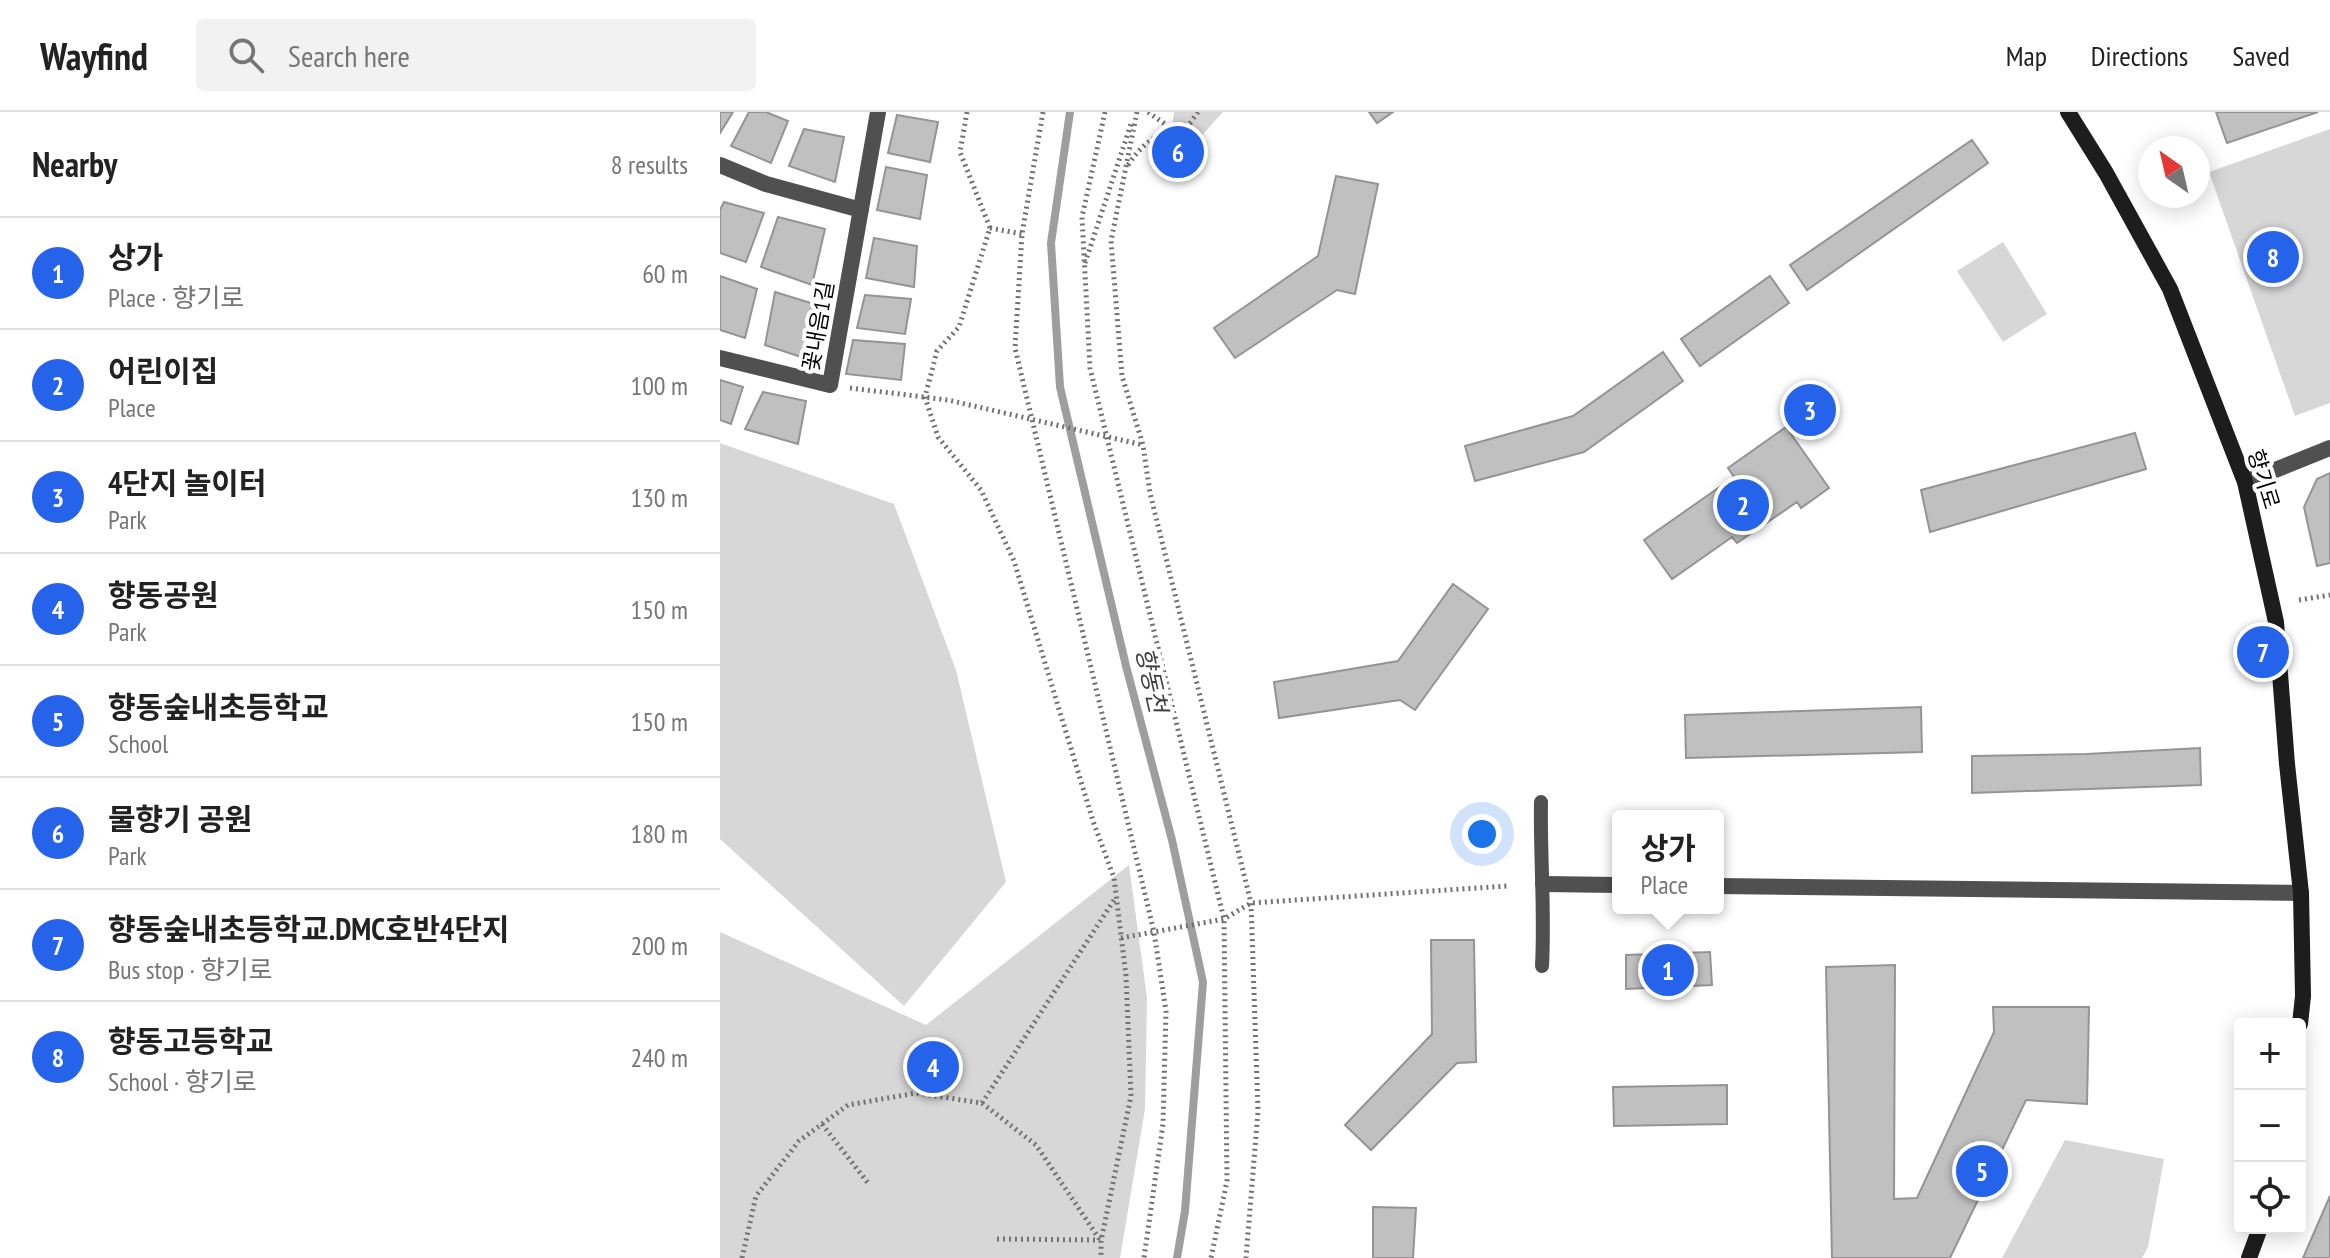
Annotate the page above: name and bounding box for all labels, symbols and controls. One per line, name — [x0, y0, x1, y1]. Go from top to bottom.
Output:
search box — [196, 19, 756, 91]
text: Wayfind — [40, 31, 148, 80]
icon: search — [224, 33, 268, 77]
text: Search here — [288, 36, 410, 75]
text: Map — [2006, 37, 2047, 74]
text: Directions — [2091, 37, 2188, 74]
text: Saved — [2232, 37, 2290, 74]
pin: 6 — [1152, 122, 1204, 182]
north arrow — [2138, 136, 2210, 208]
text: Nearby — [32, 142, 117, 186]
text: 8 results — [611, 148, 688, 181]
pin: 8 — [2247, 227, 2299, 287]
text: 상가 — [108, 237, 163, 276]
text: 1 — [52, 257, 64, 290]
text: 60 m — [642, 257, 688, 290]
street label: 꽃내음1길 — [796, 279, 840, 373]
text: Place · 향기로 — [108, 281, 244, 314]
text: 어린이집 — [108, 351, 218, 390]
text: 2 — [52, 369, 64, 402]
text: 100 m — [630, 369, 688, 402]
pin: 3 — [1784, 380, 1836, 440]
text: Place — [108, 391, 156, 424]
street label: 향기로 — [2242, 446, 2286, 512]
text: 4단지 놀이터 — [108, 463, 267, 502]
pin: 2 — [1717, 475, 1769, 535]
text: 3 — [52, 481, 64, 514]
text: 130 m — [630, 481, 688, 514]
text: Park — [108, 503, 147, 536]
text: 향동공원 — [108, 575, 218, 614]
text: 4 — [52, 593, 64, 626]
text: 150 m — [630, 593, 688, 626]
text: Park — [108, 615, 147, 648]
pin: 7 — [2237, 622, 2289, 682]
water label: 향동천 — [1129, 644, 1175, 718]
text: 향동숲내초등학교 — [108, 687, 329, 726]
text: 5 — [52, 705, 64, 738]
text: 150 m — [630, 705, 688, 738]
text: School — [108, 727, 168, 760]
text: 물향기 공원 — [108, 799, 252, 838]
popup — [1612, 810, 1724, 914]
your location — [1462, 814, 1502, 854]
text: 6 — [52, 817, 64, 850]
text: 180 m — [630, 817, 688, 850]
text: 상가 — [1640, 828, 1696, 867]
text: Park — [108, 839, 147, 872]
text: Place — [1640, 868, 1688, 901]
text: 향동숲내초등학교.DMC호반4단지 — [108, 909, 510, 948]
text: 7 — [52, 929, 64, 962]
text: 200 m — [630, 929, 688, 962]
pin: 1 — [1642, 940, 1694, 1000]
text: Bus stop · 향기로 — [108, 953, 272, 986]
map controls — [2234, 1018, 2306, 1234]
button: + — [2234, 1018, 2306, 1090]
text: 향동고등학교 — [108, 1021, 274, 1060]
pin: 4 — [907, 1037, 959, 1097]
text: 8 — [52, 1041, 64, 1074]
text: 240 m — [630, 1041, 688, 1074]
text: School · 향기로 — [108, 1065, 257, 1098]
button: − — [2234, 1090, 2306, 1162]
pin: 5 — [1956, 1141, 2008, 1201]
button: locate — [2234, 1162, 2306, 1234]

